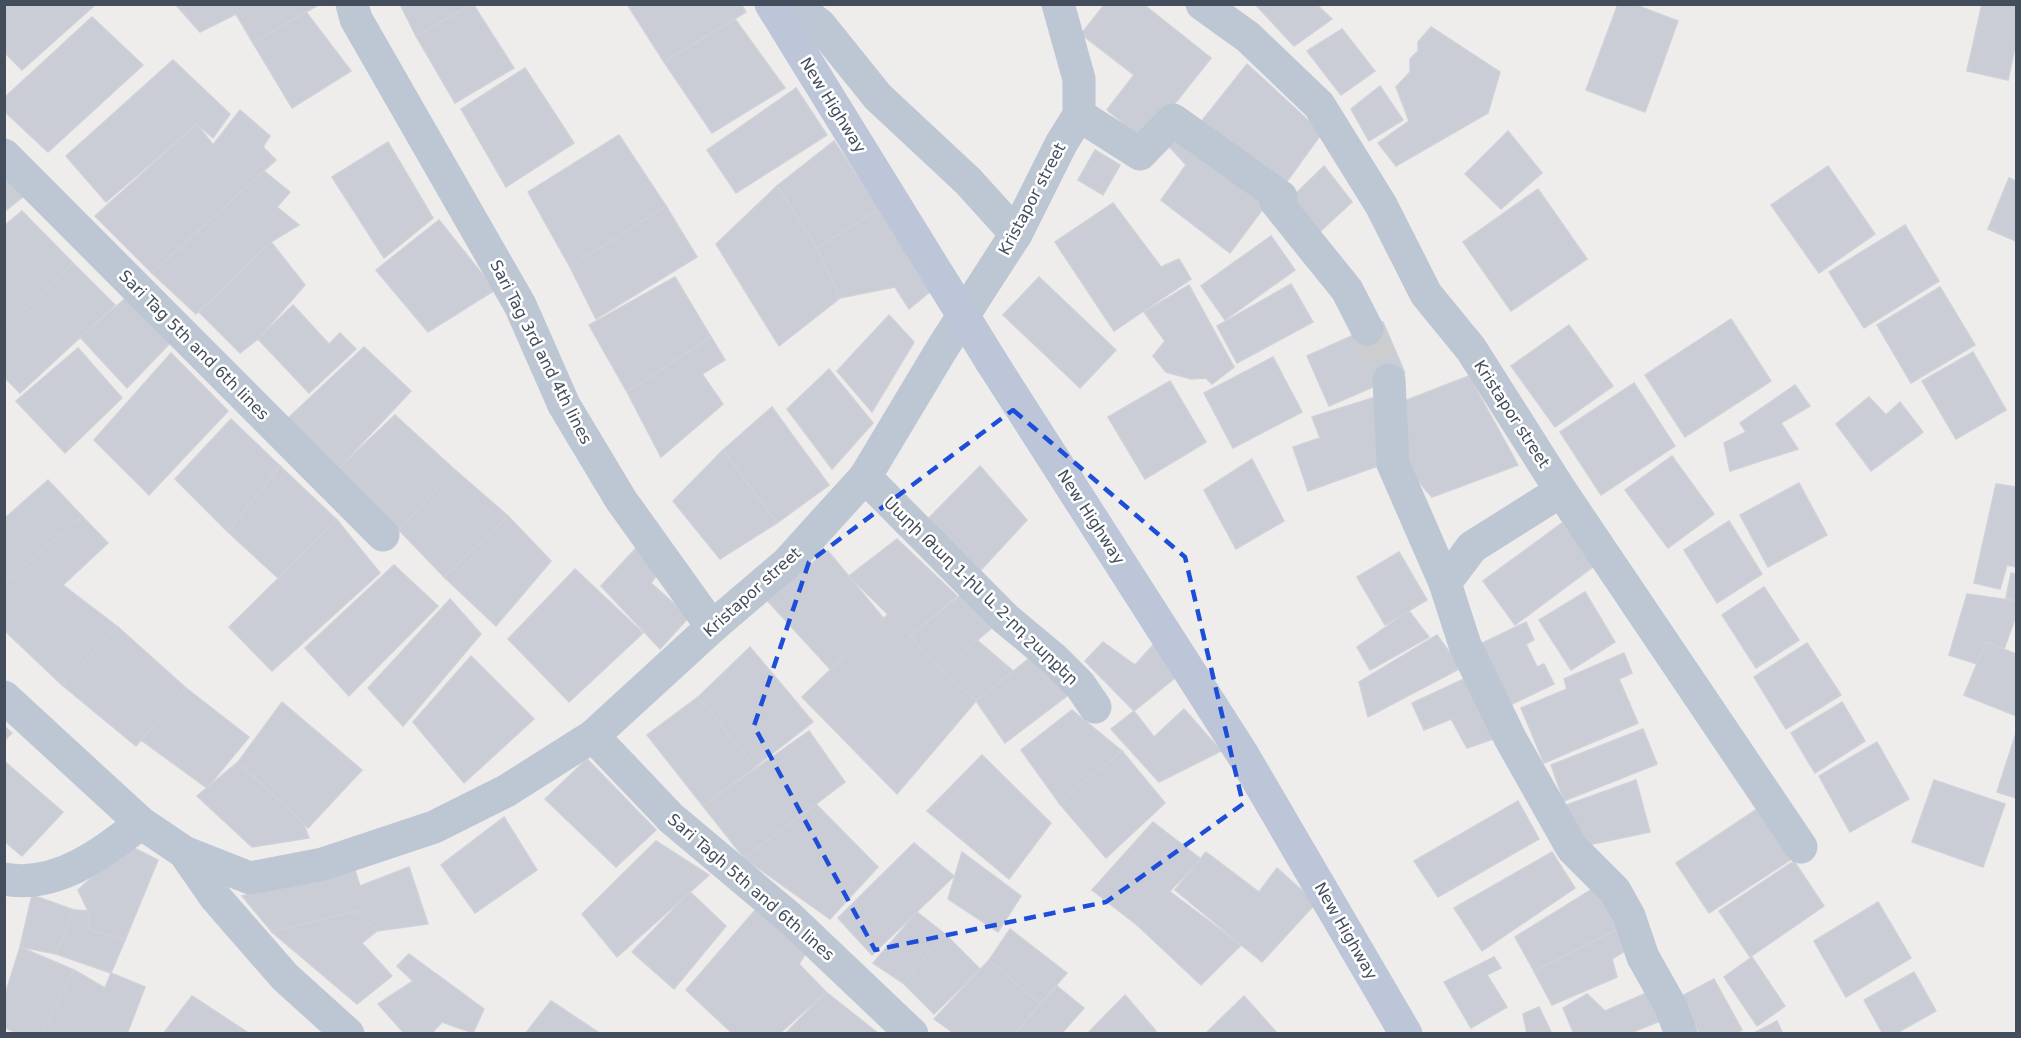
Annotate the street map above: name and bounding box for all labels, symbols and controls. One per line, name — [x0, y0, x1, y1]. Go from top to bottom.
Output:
street label: New Highway — [796, 54, 870, 156]
street label: Kristapor street — [994, 140, 1070, 258]
street label: Sari Tag 3rd and 4th lines — [486, 257, 596, 447]
street label: Sari Tag 5th and 6th lines — [115, 266, 273, 424]
street label: Kristapor street — [1470, 357, 1554, 471]
street label: New Highway — [1053, 466, 1129, 568]
street label: Սարի Թաղ 1-ին և 2-րդ շարքեր — [880, 493, 1082, 689]
street label: Kristapor street — [699, 543, 805, 641]
street label: Sari Tagh 5th and 6th lines — [664, 810, 838, 964]
street label: New Highway — [1310, 879, 1382, 983]

